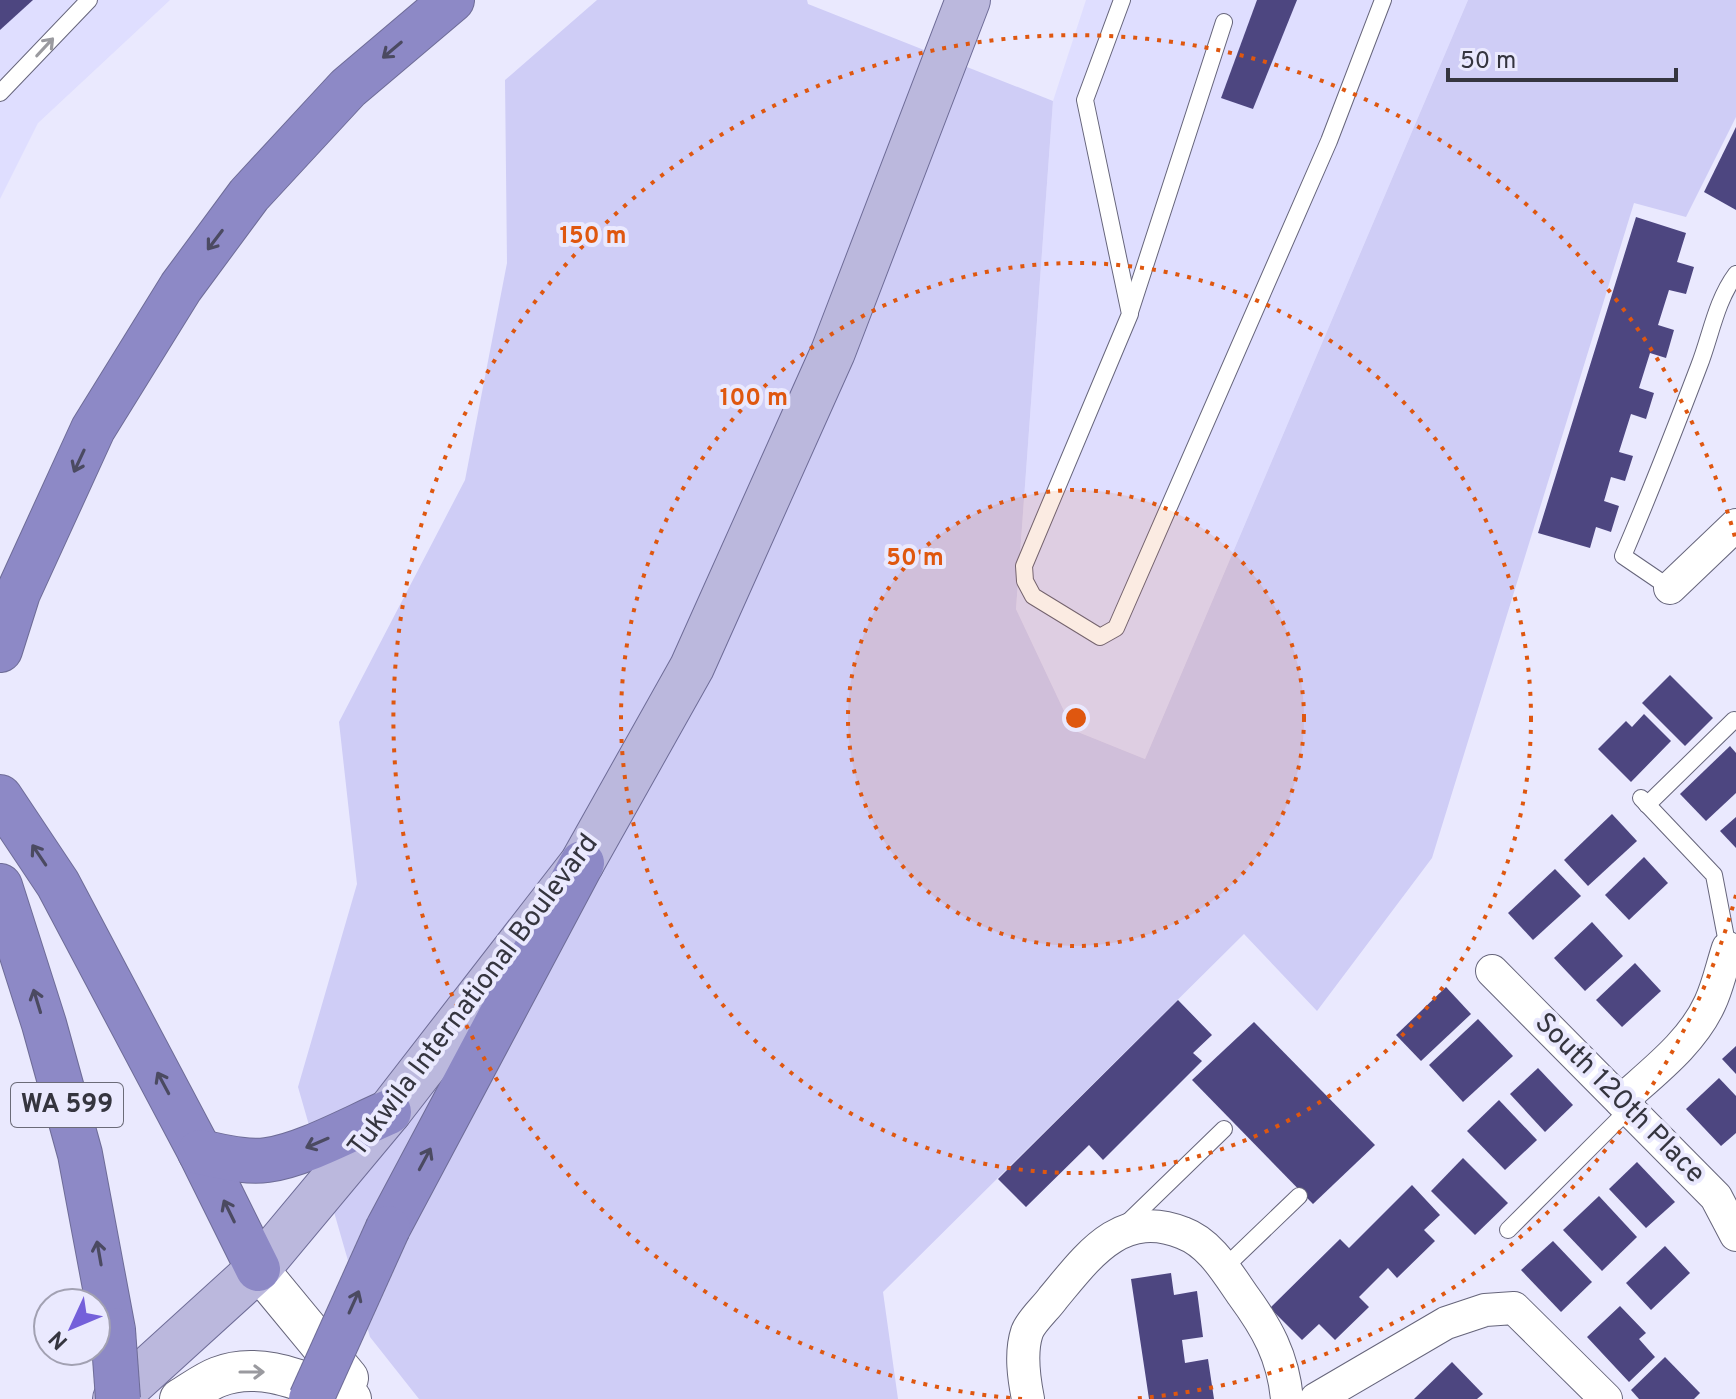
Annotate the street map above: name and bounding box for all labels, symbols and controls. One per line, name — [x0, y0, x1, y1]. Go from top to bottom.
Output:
scale bar — [1448, 32, 1676, 82]
one-way arrow — [36, 37, 55, 57]
one-way arrow — [383, 41, 403, 59]
text: 50 m — [1460, 47, 1516, 77]
text: 150 m — [559, 222, 627, 252]
one-way arrow — [207, 229, 224, 250]
text: 100 m — [720, 384, 788, 414]
one-way arrow — [71, 448, 86, 472]
text: 50 m — [886, 544, 944, 574]
centre of rings — [1062, 704, 1090, 732]
street label: Tukwila International Boulevard — [341, 827, 607, 1165]
one-way arrow — [30, 844, 47, 866]
one-way arrow — [29, 988, 44, 1014]
street label: South 120th Place — [1526, 1006, 1712, 1192]
one-way arrow — [155, 1071, 171, 1095]
road number: WA 599 — [11, 1083, 123, 1127]
one-way arrow — [305, 1137, 330, 1151]
one-way arrow — [417, 1147, 433, 1171]
one-way arrow — [220, 1199, 236, 1223]
one-way arrow — [90, 1241, 105, 1266]
north arrow — [32, 1287, 112, 1367]
one-way arrow — [347, 1291, 362, 1315]
text: N — [44, 1324, 75, 1354]
one-way arrow — [238, 1364, 264, 1380]

